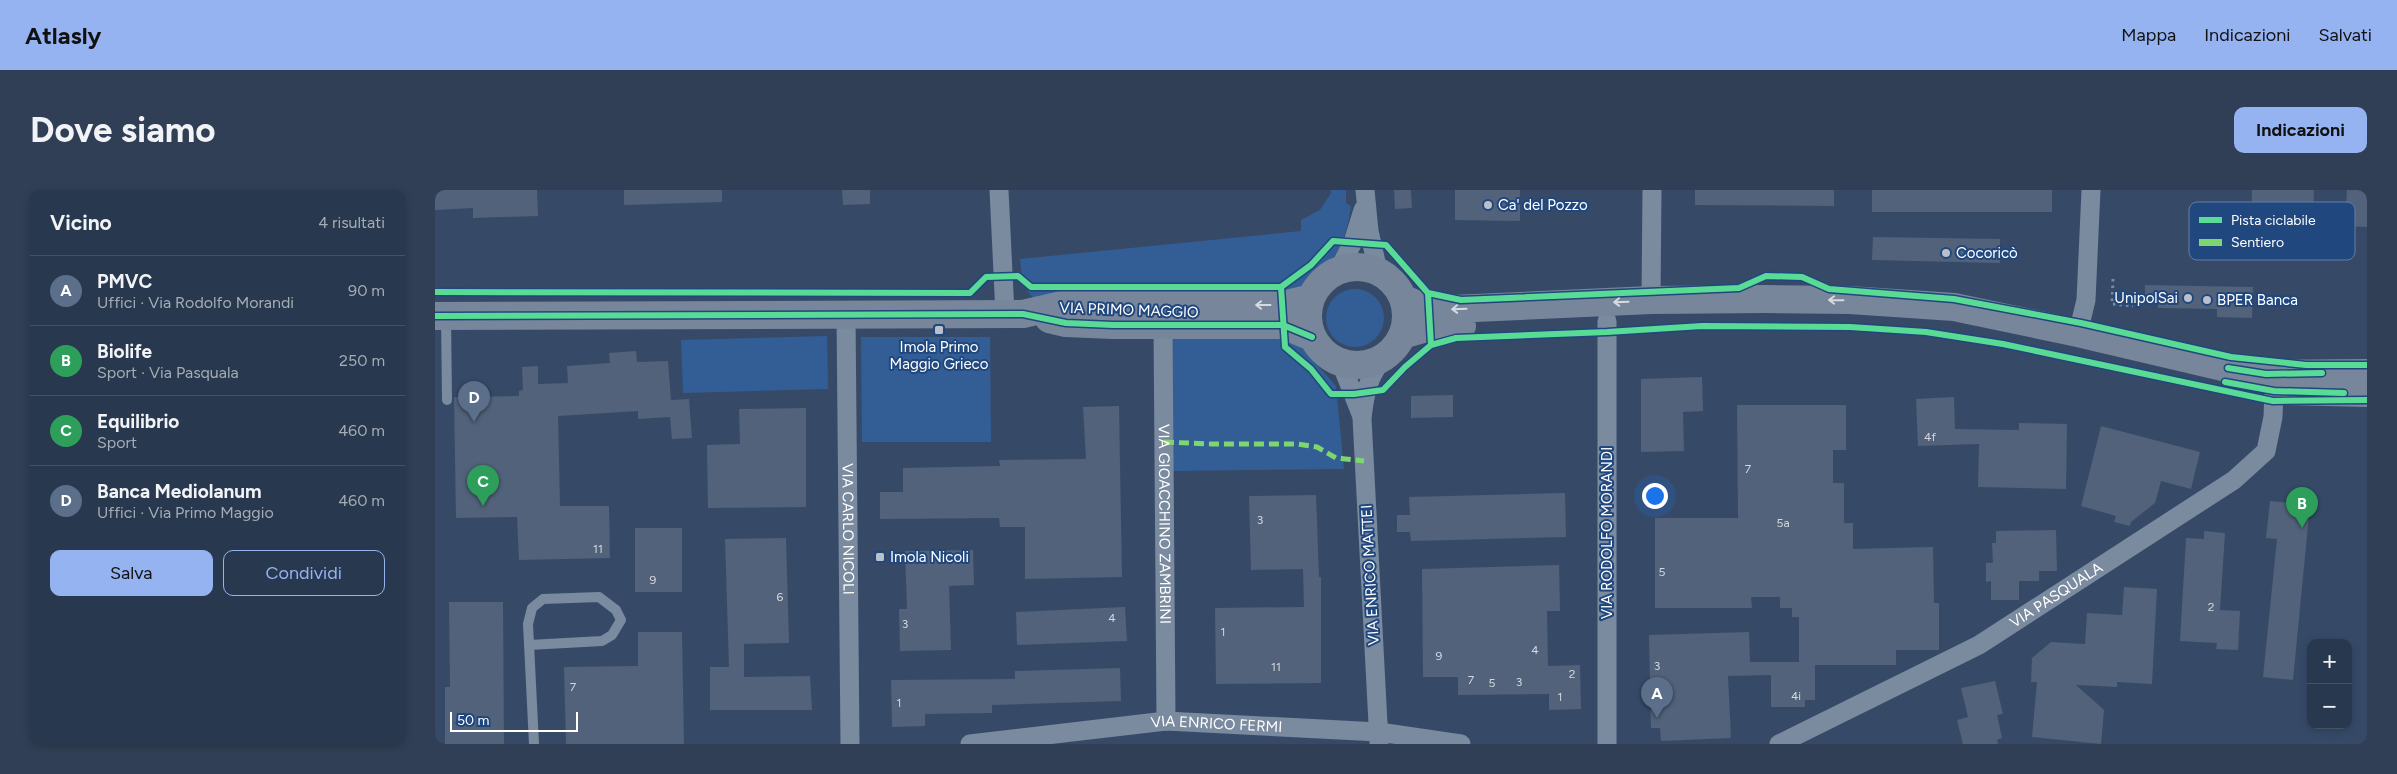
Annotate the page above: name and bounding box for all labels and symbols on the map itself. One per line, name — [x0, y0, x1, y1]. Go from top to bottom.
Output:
place label: Ca' del Pozzo — [1498, 196, 1588, 214]
marker: Ca' del Pozzo — [1482, 199, 1494, 211]
legend — [2189, 202, 2355, 260]
text: Pista ciclabile — [2231, 212, 2316, 229]
text: Sentiero — [2231, 234, 2284, 251]
place label: Cocoricò — [1956, 244, 2018, 262]
marker: Cocoricò — [1940, 247, 1952, 259]
place label: UnipolSai — [2114, 289, 2178, 307]
place label: BPER Banca — [2217, 291, 2298, 309]
marker: UnipolSai — [2182, 292, 2194, 304]
marker: BPER Banca — [2201, 294, 2213, 306]
one-way arrow — [1829, 295, 1845, 304]
one-way arrow — [1614, 297, 1630, 306]
street label: VIA PRIMO MAGGIO — [1059, 299, 1199, 321]
one-way arrow — [1255, 300, 1271, 310]
one-way arrow — [1451, 304, 1467, 313]
marker: Imola Primo Maggio Grieco — [933, 324, 945, 336]
place label: Imola Primo Maggio Grieco — [890, 338, 989, 373]
pin: D — [458, 381, 490, 422]
street label: VIA GIOACCHINO ZAMBRINI — [1155, 424, 1174, 624]
house number: 4f — [1924, 430, 1937, 444]
street label: VIA RODOLFO MORANDI — [1598, 447, 1616, 619]
house number: 7 — [1745, 462, 1752, 476]
street label: VIA CARLO NICOLI — [838, 463, 858, 595]
pin: C — [467, 465, 499, 506]
your location — [1642, 483, 1668, 509]
pin: B — [2286, 487, 2318, 528]
street label: VIA ENRICO MATTEI — [1357, 504, 1383, 646]
house number: 3 — [1257, 513, 1263, 527]
house number: 5a — [1776, 516, 1790, 530]
house number: 11 — [593, 542, 603, 556]
place label: Imola Nicoli — [890, 548, 969, 566]
marker: Imola Nicoli — [874, 551, 886, 563]
street label: VIA PASQUALA — [2006, 559, 2106, 632]
house number: 5 — [1659, 565, 1666, 579]
house number: 9 — [650, 573, 657, 587]
house number: 6 — [777, 590, 784, 604]
house number: 2 — [2208, 600, 2214, 614]
house number: 4 — [1108, 611, 1116, 625]
house number: 3 — [902, 617, 908, 631]
house number: 1 — [1221, 625, 1225, 639]
house number: 4 — [1531, 643, 1539, 657]
house number: 9 — [1436, 649, 1443, 663]
house number: 3 — [1654, 659, 1660, 673]
house number: 11 — [1271, 660, 1281, 674]
house number: 2 — [1569, 667, 1575, 681]
house number: 7 — [1468, 673, 1475, 687]
house number: 3 — [1516, 675, 1522, 689]
house number: 5 — [1489, 676, 1496, 690]
pin: A — [1641, 677, 1673, 718]
house number: 7 — [570, 680, 577, 694]
house number: 4i — [1791, 689, 1801, 703]
house number: 1 — [1558, 690, 1562, 704]
house number: 1 — [897, 696, 901, 710]
scale bar — [450, 709, 577, 732]
street label: VIA ENRICO FERMI — [1150, 712, 1283, 736]

